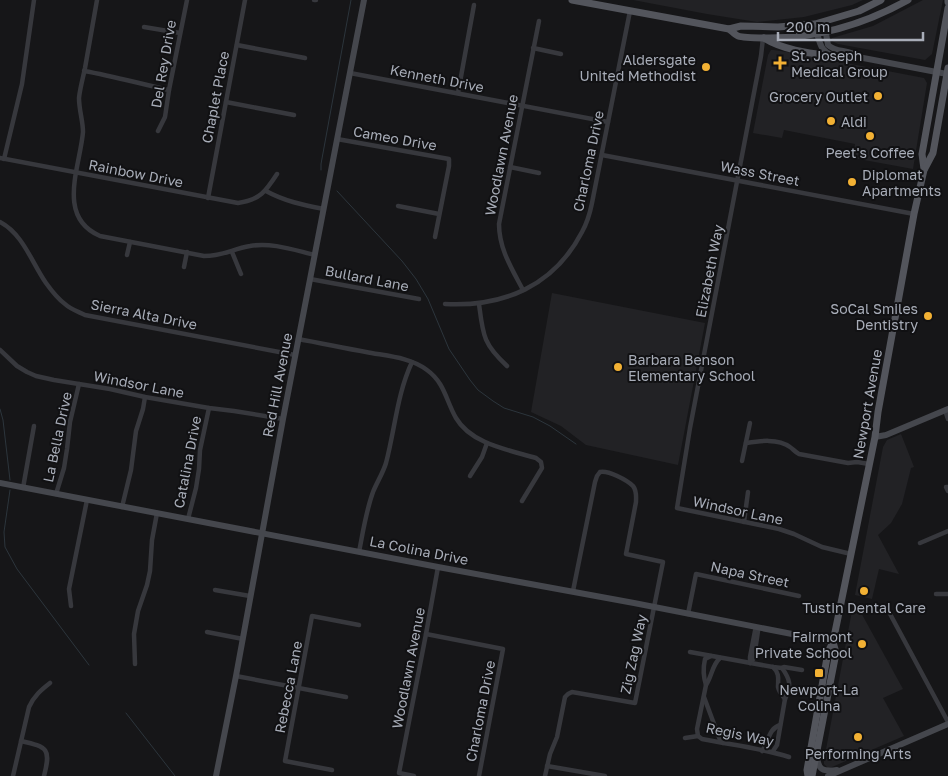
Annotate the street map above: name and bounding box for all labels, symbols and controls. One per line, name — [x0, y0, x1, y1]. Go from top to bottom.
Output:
scale bar — [778, 10, 923, 42]
text: 200 m — [786, 17, 830, 35]
street label: Del Rey Drive — [147, 19, 179, 109]
place label: St. Joseph Medical Group — [791, 47, 888, 80]
street label: Chaplet Place — [198, 49, 232, 145]
place label: Aldersgate United Methodist — [579, 51, 696, 84]
marker: St. Joseph Medical Group — [773, 56, 787, 70]
street label: Kenneth Drive — [389, 61, 485, 95]
marker: Aldersgate United Methodist — [700, 61, 712, 73]
place label: Grocery Outlet — [769, 88, 868, 105]
marker: Grocery Outlet — [872, 90, 884, 102]
street label: Woodlawn Avenue — [481, 93, 521, 217]
street label: Charloma Drive — [569, 109, 607, 213]
place label: Aldi — [841, 113, 867, 130]
marker: Aldi — [825, 115, 837, 127]
street label: Cameo Drive — [352, 122, 438, 154]
marker: Peet's Coffee — [864, 130, 876, 142]
place label: Peet's Coffee — [825, 144, 915, 161]
street label: Rainbow Drive — [87, 155, 185, 191]
street label: Wass Street — [719, 157, 801, 189]
place label: Diplomat Apartments — [862, 166, 941, 199]
marker: Diplomat Apartments — [846, 176, 858, 188]
street label: Elizabeth Way — [692, 223, 726, 319]
street label: Bullard Lane — [324, 262, 410, 294]
street label: Sierra Alta Drive — [89, 295, 199, 333]
place label: SoCal Smiles Dentistry — [830, 300, 918, 333]
marker: SoCal Smiles Dentistry — [922, 310, 934, 322]
street label: Red Hill Avenue — [259, 331, 295, 439]
street label: Newport Avenue — [849, 348, 885, 460]
place label: Barbara Benson Elementary School — [628, 351, 755, 384]
marker: Barbara Benson Elementary School — [612, 361, 624, 373]
street label: Windsor Lane — [92, 367, 186, 401]
street label: La Bella Drive — [39, 390, 75, 484]
street label: Catalina Drive — [170, 414, 204, 510]
street label: Windsor Lane — [691, 492, 785, 528]
street label: La Colina Drive — [368, 532, 470, 568]
street label: Napa Street — [709, 557, 791, 591]
marker: Tustin Dental Care — [858, 585, 870, 597]
place label: Tustin Dental Care — [802, 599, 926, 616]
street label: Woodlawn Avenue — [388, 606, 428, 730]
street label: Zig Zag Way — [616, 612, 650, 695]
place label: Fairmont Private School — [755, 628, 852, 661]
marker: Fairmont Private School — [856, 638, 868, 650]
street label: Rebecca Lane — [271, 639, 305, 735]
street label: Charloma Drive — [462, 659, 498, 763]
marker: Newport-La Colina — [813, 667, 825, 679]
place label: Newport-La Colina — [779, 681, 859, 714]
street label: Regis Way — [704, 718, 776, 750]
marker: Performing Arts — [852, 731, 864, 743]
place label: Performing Arts — [805, 745, 911, 762]

